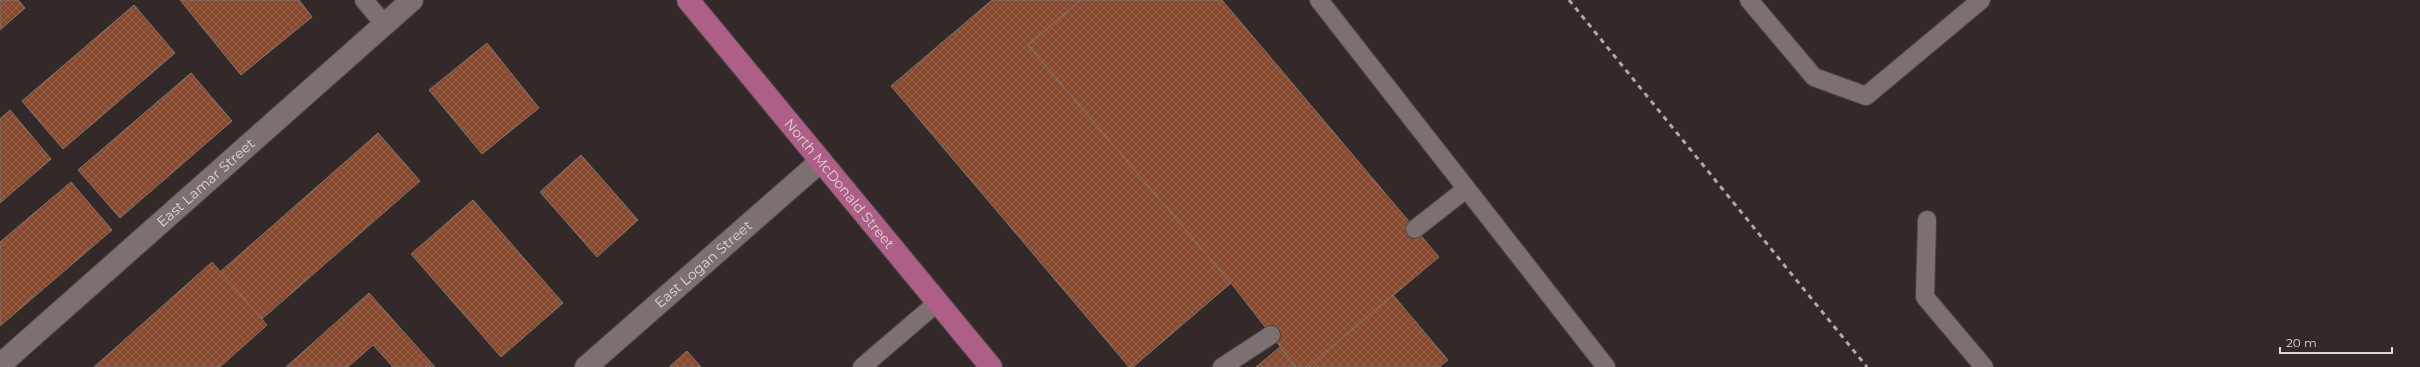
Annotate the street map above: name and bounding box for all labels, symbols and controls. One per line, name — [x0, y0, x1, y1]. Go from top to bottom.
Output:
street label: North McDonald Street — [781, 115, 899, 253]
street label: East Lamar Street — [153, 134, 259, 231]
street label: East Logan Street — [651, 216, 756, 312]
scale bar — [2280, 329, 2392, 355]
text: 20 m — [2286, 335, 2317, 350]

